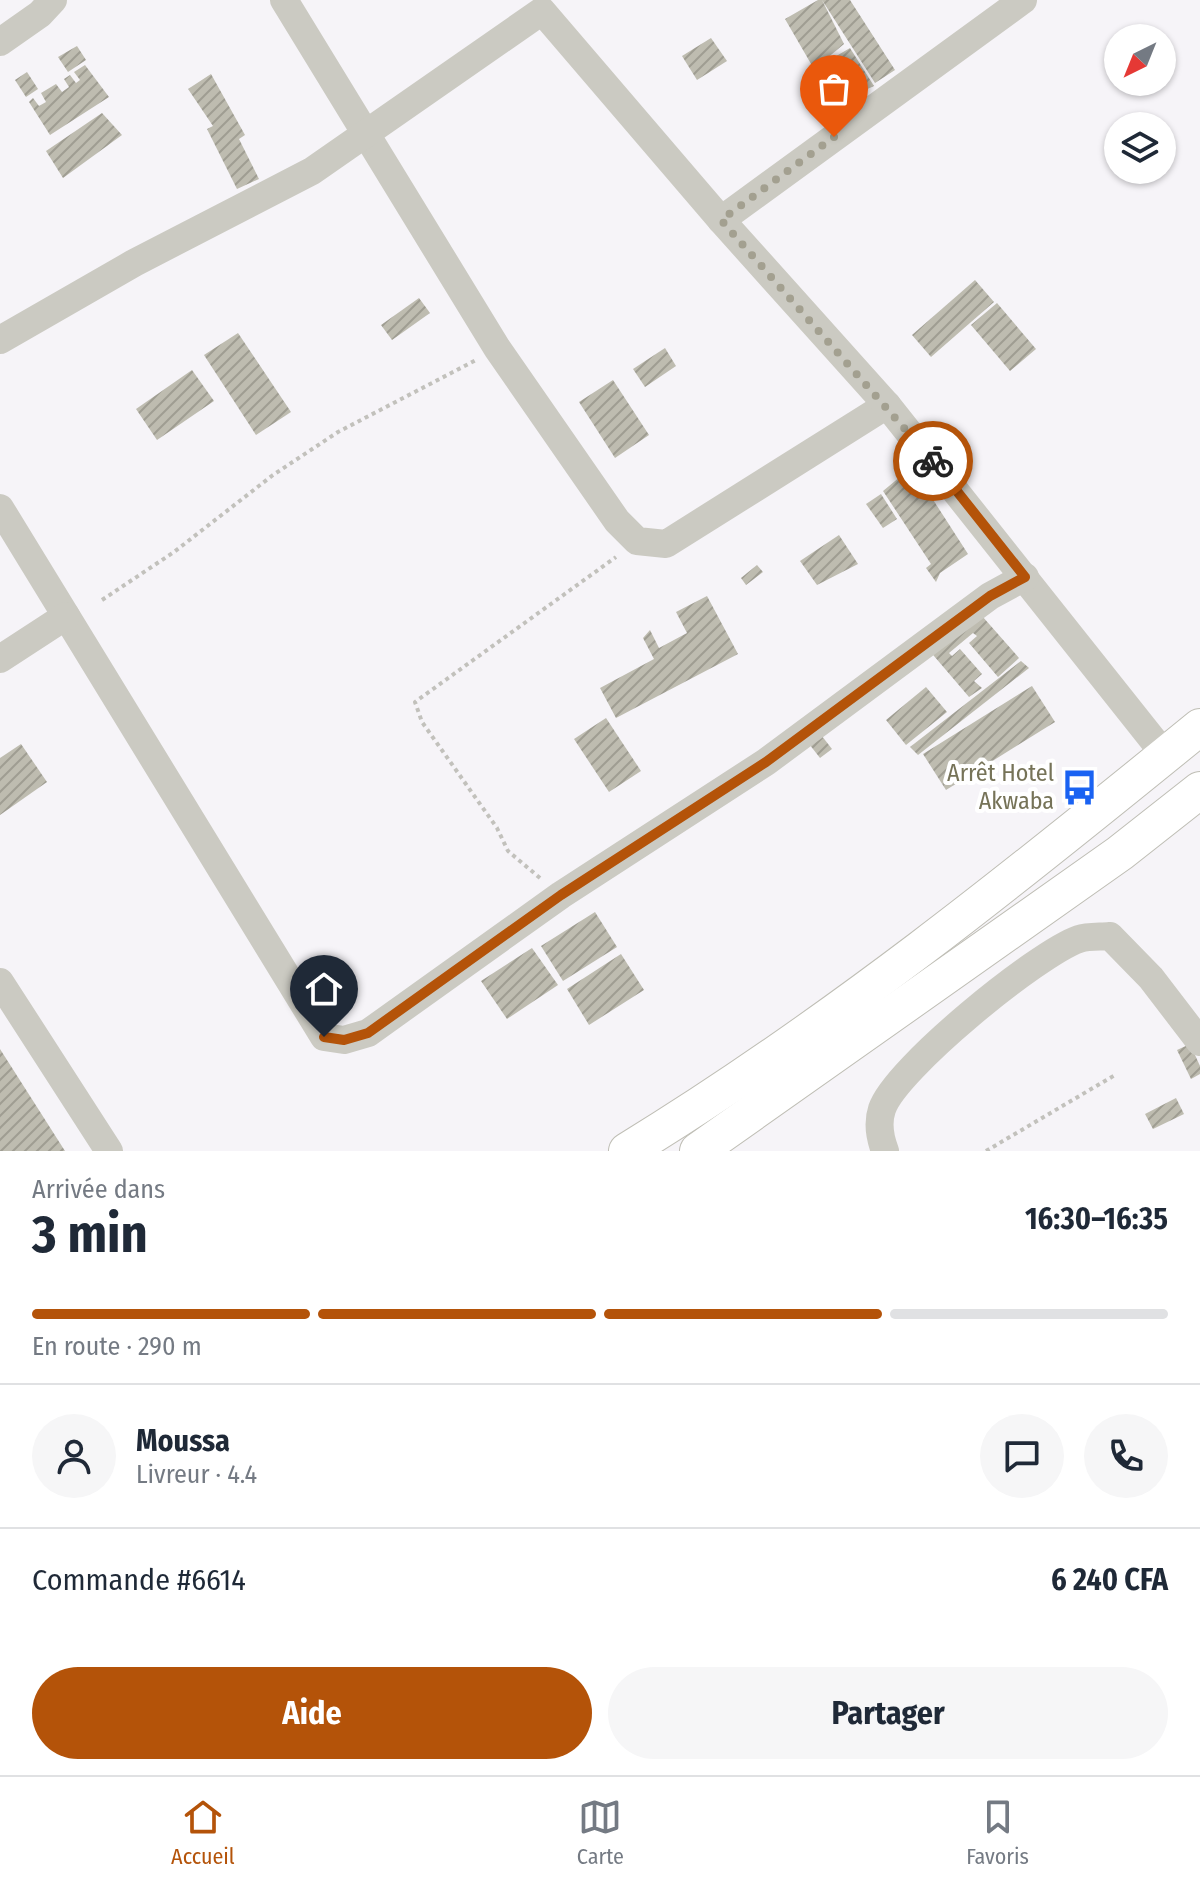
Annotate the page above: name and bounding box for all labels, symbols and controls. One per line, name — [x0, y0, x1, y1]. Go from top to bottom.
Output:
north arrow — [1104, 24, 1176, 96]
map controls — [1104, 24, 1176, 184]
pin — [800, 55, 868, 137]
icon: bag — [812, 67, 856, 111]
button: layers — [1104, 112, 1176, 184]
courier — [893, 421, 973, 501]
icon: bike — [911, 439, 955, 483]
place label: Arrêt Hotel Akwaba — [947, 759, 1054, 815]
bus stop icon: Arrêt Hotel Akwaba — [1061, 768, 1099, 806]
pin — [290, 955, 358, 1037]
icon: home — [302, 967, 346, 1011]
text: Arrivée dans — [32, 1174, 165, 1205]
text: 16:30–16:35 — [1025, 1201, 1168, 1237]
text: 3 min — [32, 1203, 148, 1266]
text: En route · 290 m — [32, 1331, 202, 1362]
button: person — [32, 1414, 116, 1498]
button: chat — [980, 1414, 1064, 1498]
button: phone — [1084, 1414, 1168, 1498]
text: Moussa — [136, 1423, 230, 1459]
text: Livreur · 4.4 — [136, 1459, 257, 1490]
text: Commande #6614 — [32, 1562, 246, 1598]
text: 6 240 CFA — [1051, 1562, 1168, 1598]
button: Aide — [32, 1667, 592, 1759]
button: Partager — [608, 1667, 1168, 1759]
tab: Accueil — [171, 1795, 235, 1870]
tab: Carte — [577, 1795, 624, 1870]
tab: Favoris — [966, 1795, 1029, 1870]

